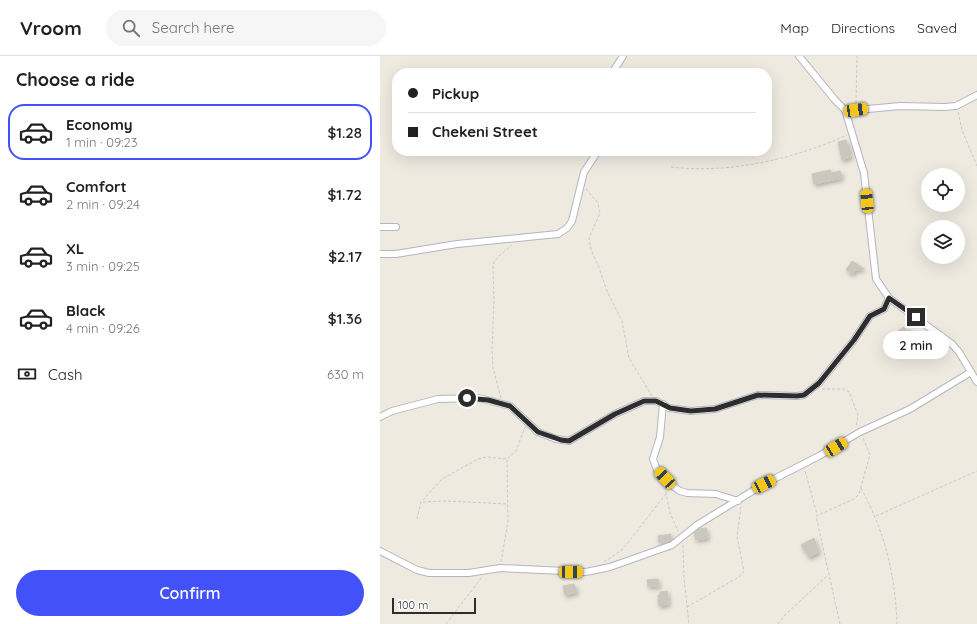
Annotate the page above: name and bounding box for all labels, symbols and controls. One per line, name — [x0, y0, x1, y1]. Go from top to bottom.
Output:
search box — [106, 10, 386, 46]
text: Vroom — [20, 16, 82, 40]
icon: search — [120, 17, 142, 39]
text: Search here — [152, 18, 235, 37]
text: Map — [780, 19, 809, 37]
text: Directions — [831, 19, 895, 37]
text: Saved — [917, 19, 957, 37]
text: Choose a ride — [16, 68, 135, 91]
text: Pickup — [432, 84, 479, 103]
car — [843, 102, 869, 118]
icon: car — [18, 114, 54, 150]
text: Economy — [66, 115, 133, 134]
text: Chekeni Street — [432, 122, 538, 141]
text: $1.28 — [327, 123, 362, 142]
text: 1 min · 09:23 — [66, 134, 138, 150]
map controls — [921, 168, 965, 264]
button: locate — [921, 168, 965, 212]
icon: car — [18, 176, 54, 212]
text: Comfort — [66, 177, 127, 196]
text: $1.72 — [328, 185, 362, 204]
car — [860, 188, 874, 214]
text: 2 min · 09:24 — [66, 196, 140, 212]
button: layers — [921, 220, 965, 264]
icon: car — [18, 238, 54, 274]
text: XL — [66, 239, 84, 258]
text: $2.17 — [328, 247, 362, 266]
text: 3 min · 09:25 — [66, 258, 140, 274]
icon: car — [18, 300, 54, 336]
text: Black — [66, 301, 106, 320]
route end — [907, 308, 925, 326]
text: $1.36 — [328, 309, 362, 328]
text: 4 min · 09:26 — [66, 320, 140, 336]
callout: 2 min — [883, 331, 949, 359]
text: 2 min — [899, 337, 933, 353]
icon: cash — [16, 363, 38, 385]
text: Cash — [48, 365, 82, 384]
text: 630 m — [327, 366, 364, 382]
route start — [458, 389, 476, 407]
car — [823, 436, 849, 458]
car — [652, 465, 678, 491]
car — [751, 473, 777, 495]
car — [559, 566, 583, 578]
button: Confirm — [16, 570, 364, 616]
scale bar — [392, 596, 476, 615]
text: 100 m — [398, 598, 428, 612]

